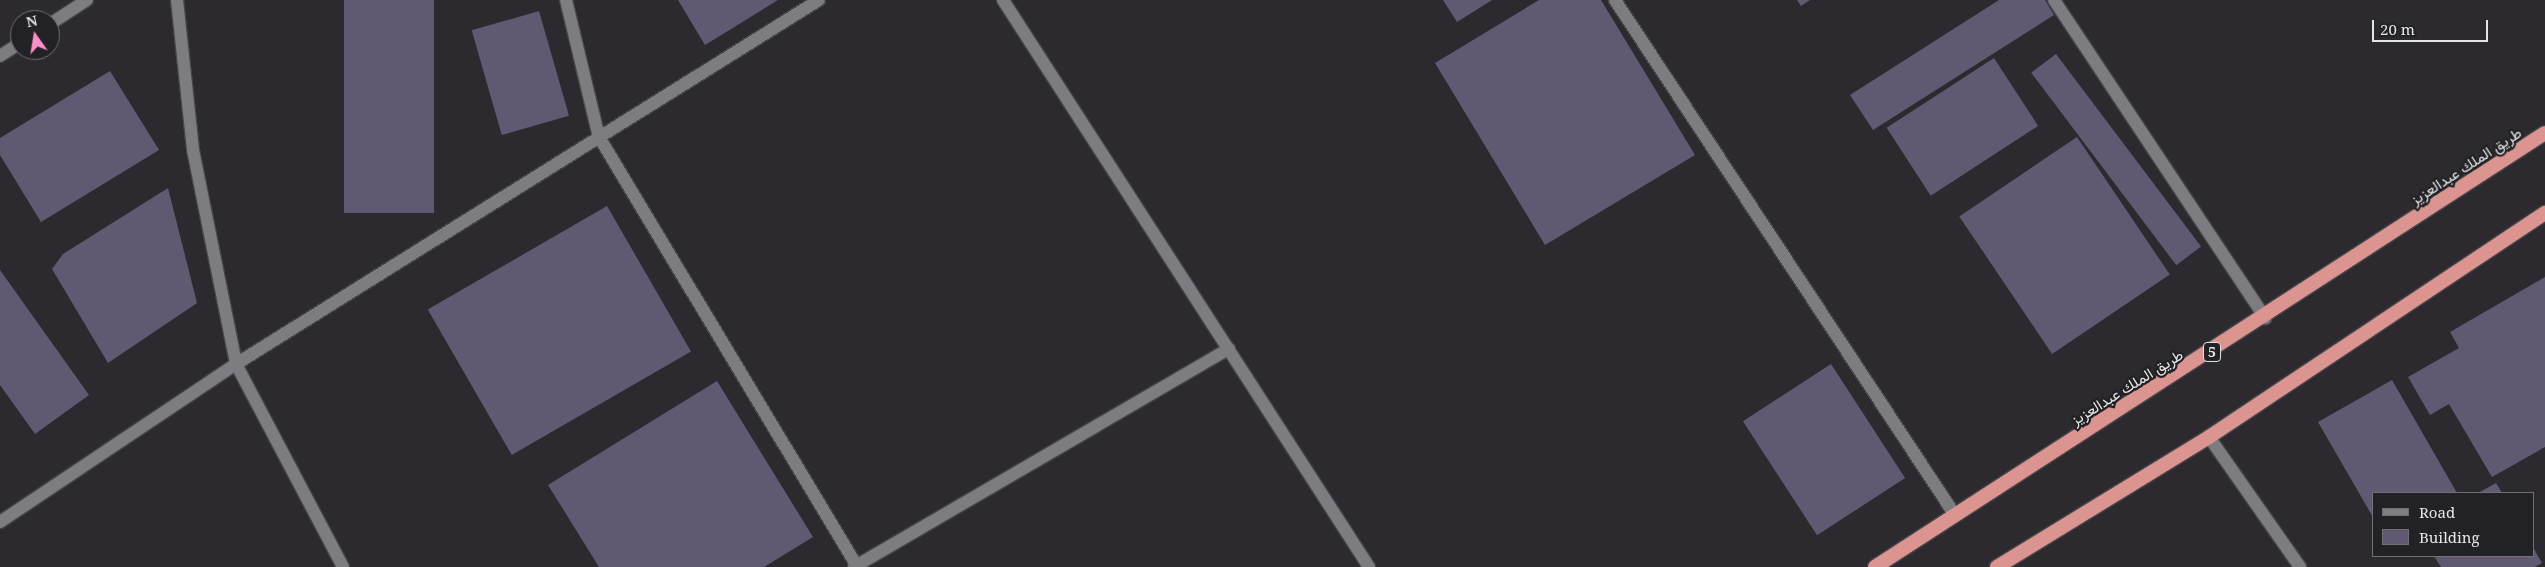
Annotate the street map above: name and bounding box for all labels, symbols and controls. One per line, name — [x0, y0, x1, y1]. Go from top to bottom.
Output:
north arrow — [10, 10, 60, 60]
text: N — [24, 10, 39, 31]
scale bar — [2375, 10, 2491, 42]
text: 20 m — [2380, 19, 2415, 39]
street label: طريق الملك عبدالعزيز — [2407, 123, 2525, 209]
road number: 5 — [2202, 341, 2222, 364]
street label: طريق الملك عبدالعزيز — [2068, 345, 2186, 429]
legend — [2372, 492, 2535, 557]
text: Road — [2419, 502, 2455, 522]
text: Building — [2419, 527, 2480, 547]

